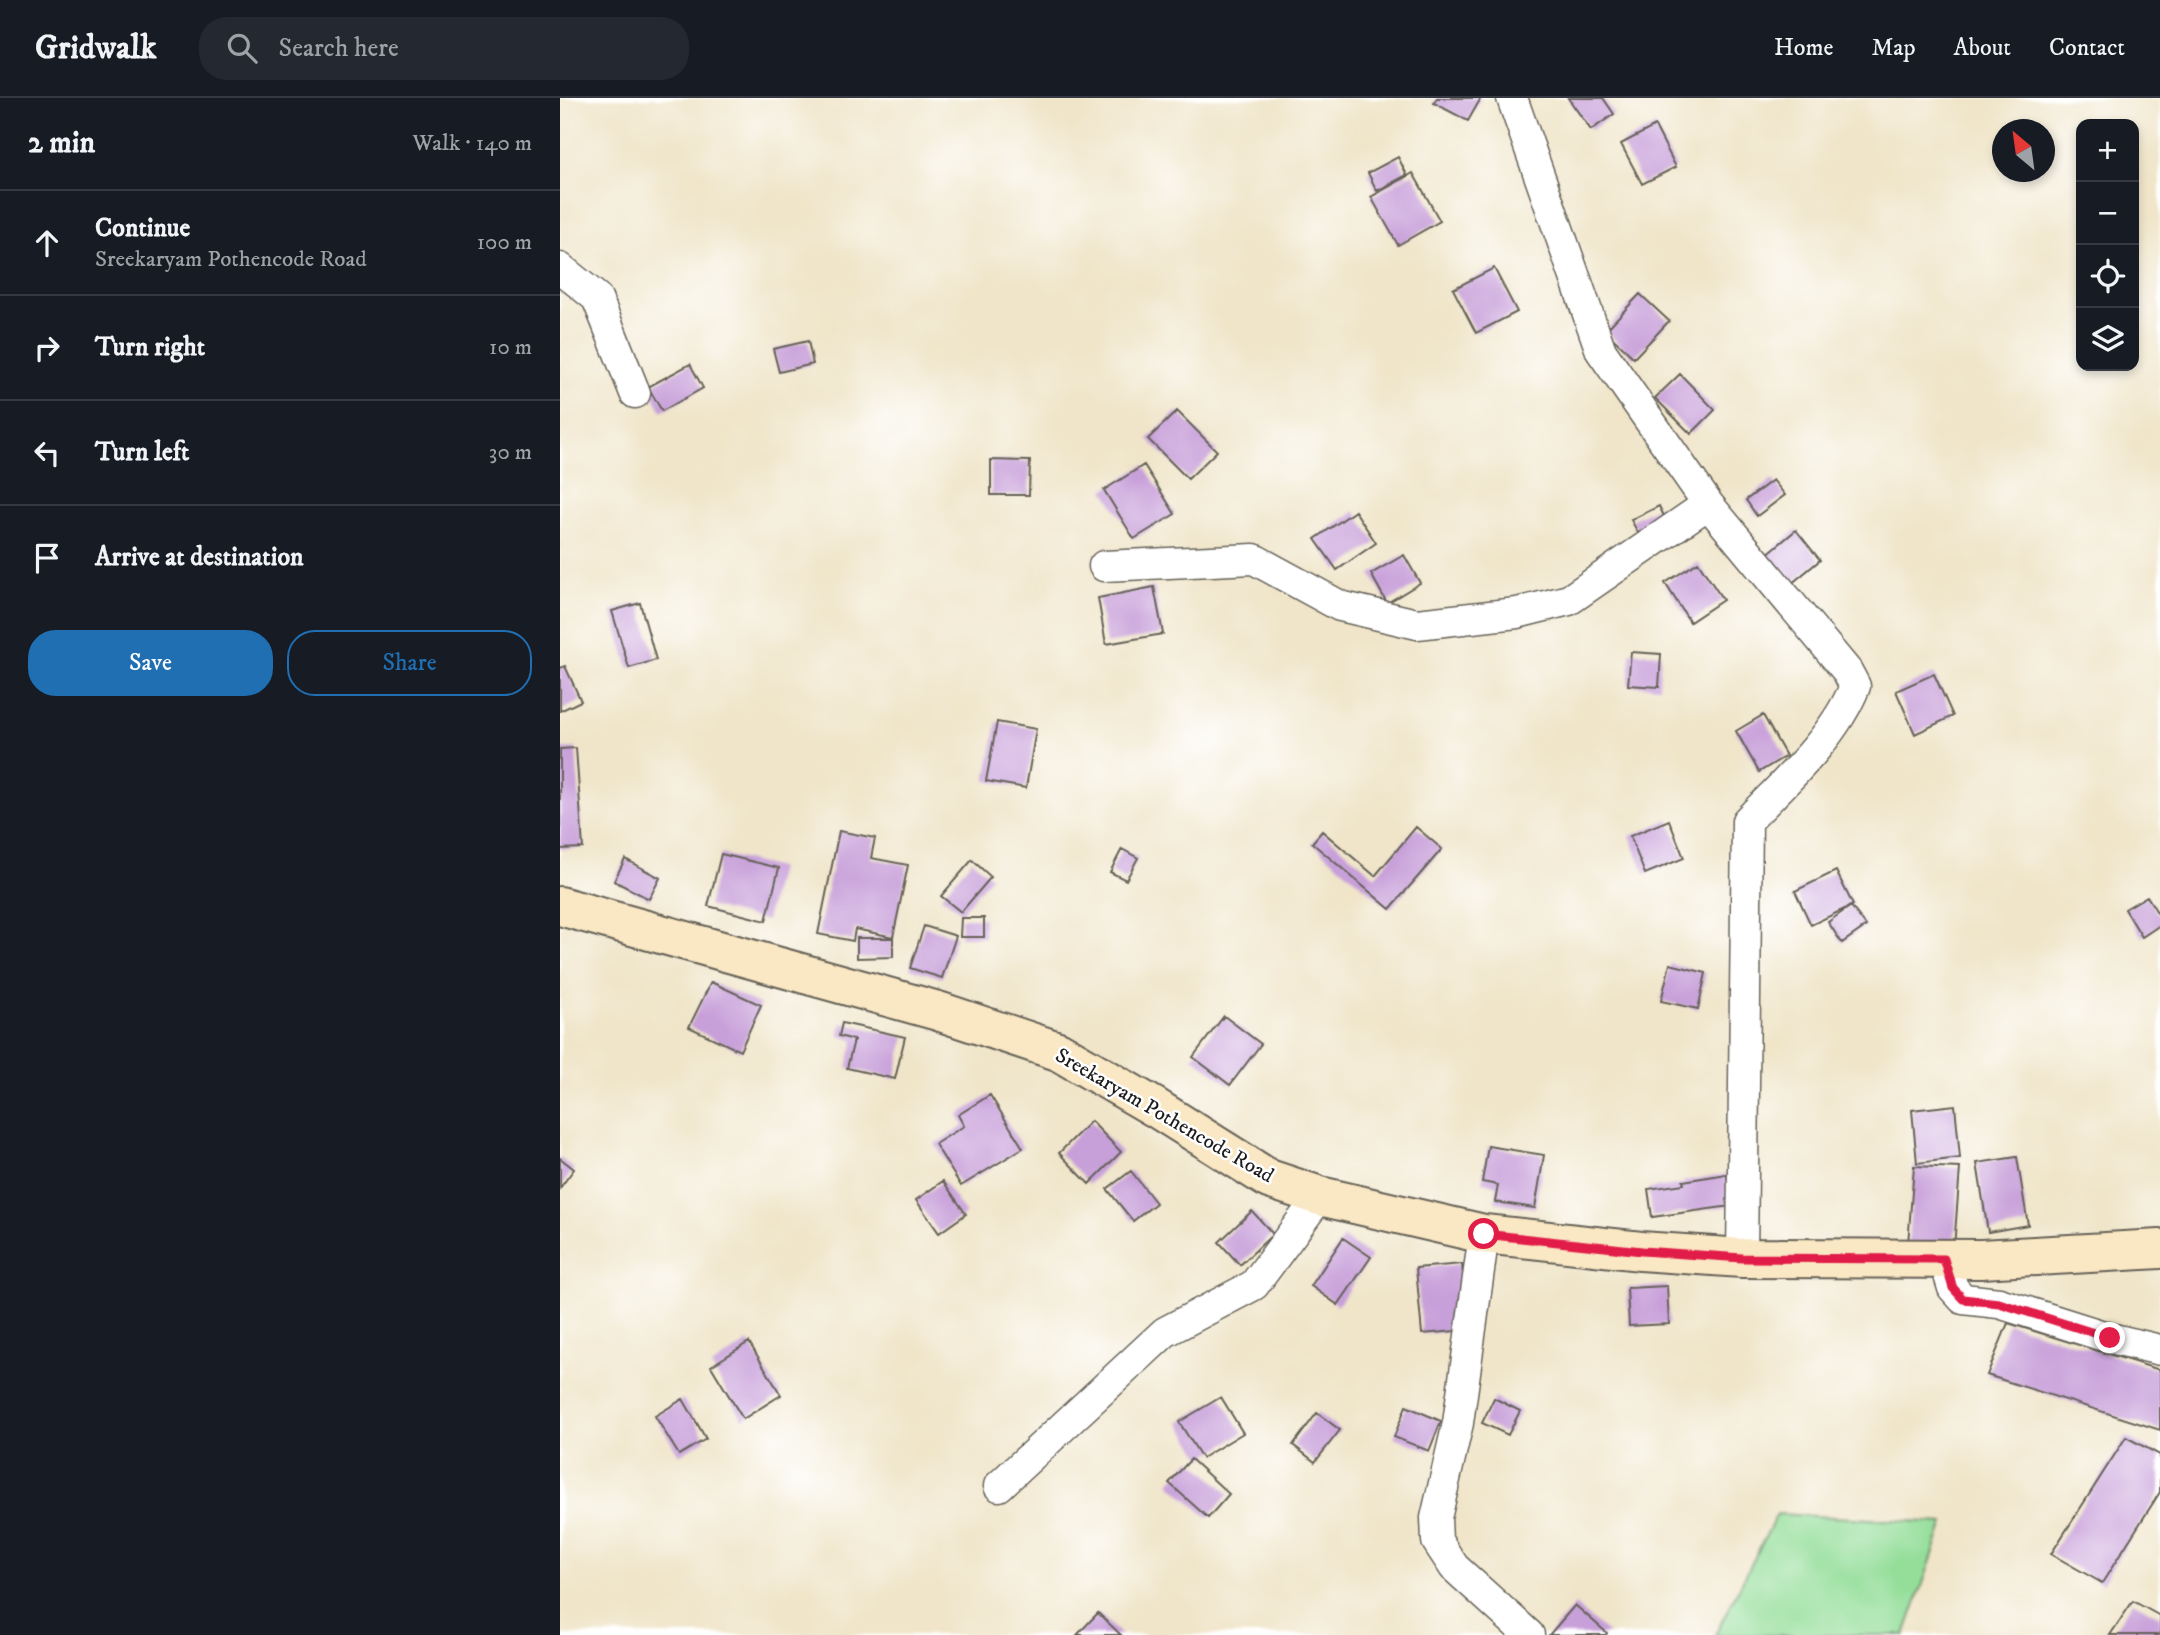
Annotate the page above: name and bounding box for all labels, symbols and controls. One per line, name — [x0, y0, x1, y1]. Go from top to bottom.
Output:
search box — [199, 17, 689, 80]
text: Gridwalk — [35, 28, 157, 69]
icon: search — [223, 29, 261, 67]
text: Search here — [279, 32, 399, 65]
text: Home — [1774, 33, 1833, 63]
text: Map — [1871, 33, 1916, 63]
text: About — [1954, 33, 2011, 63]
text: Contact — [2049, 33, 2125, 63]
north arrow — [1992, 119, 2055, 182]
map controls — [2076, 119, 2139, 371]
button: + — [2076, 119, 2139, 182]
text: 2 min — [28, 125, 95, 162]
text: Walk · 140 m — [413, 129, 532, 158]
button: − — [2076, 182, 2139, 245]
text: Continue — [95, 212, 190, 245]
icon: ahead — [28, 224, 66, 262]
text: 100 m — [477, 228, 532, 257]
text: Sreekaryam Pothencode Road — [95, 245, 367, 274]
button: locate — [2076, 245, 2139, 308]
button: layers — [2076, 308, 2139, 371]
icon: right — [28, 329, 66, 367]
text: Turn right — [95, 331, 205, 364]
text: 10 m — [489, 333, 532, 362]
icon: left — [28, 434, 66, 472]
text: Turn left — [95, 436, 189, 469]
text: 30 m — [489, 438, 532, 467]
icon: arrive — [28, 539, 66, 577]
text: Arrive at destination — [95, 541, 304, 574]
button: Save — [28, 630, 273, 696]
button: Share — [287, 630, 532, 696]
street label: Sreekaryam Pothencode Road — [1051, 1043, 1279, 1189]
route start — [1468, 1218, 1499, 1249]
route end — [2094, 1322, 2125, 1353]

